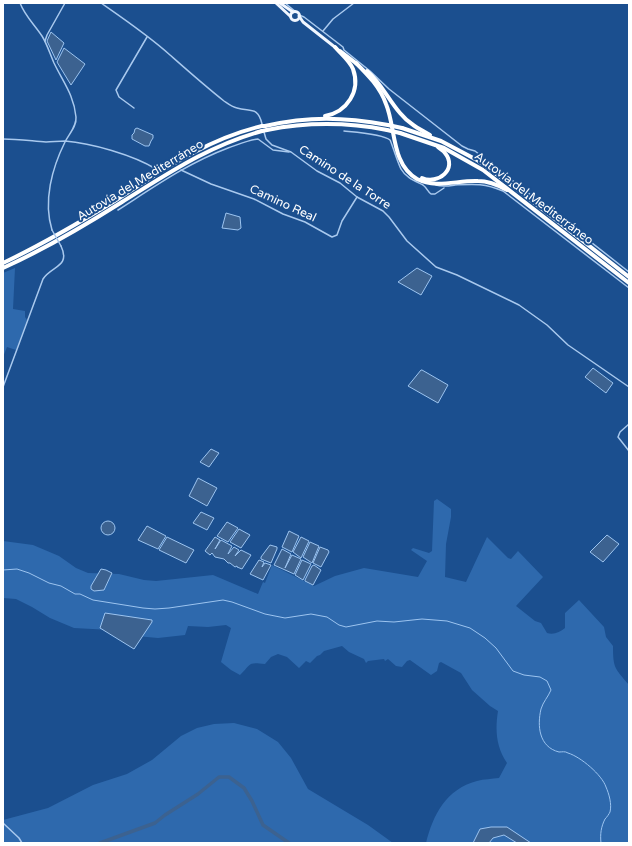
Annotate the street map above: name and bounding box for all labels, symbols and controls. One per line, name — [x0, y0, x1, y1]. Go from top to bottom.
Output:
street label: Autovía del Mediterráneo — [74, 137, 206, 223]
street label: Camino de la Torre — [296, 142, 394, 212]
street label: Autovía del Mediterráneo — [472, 149, 596, 247]
street label: Camino Real — [247, 181, 319, 225]

